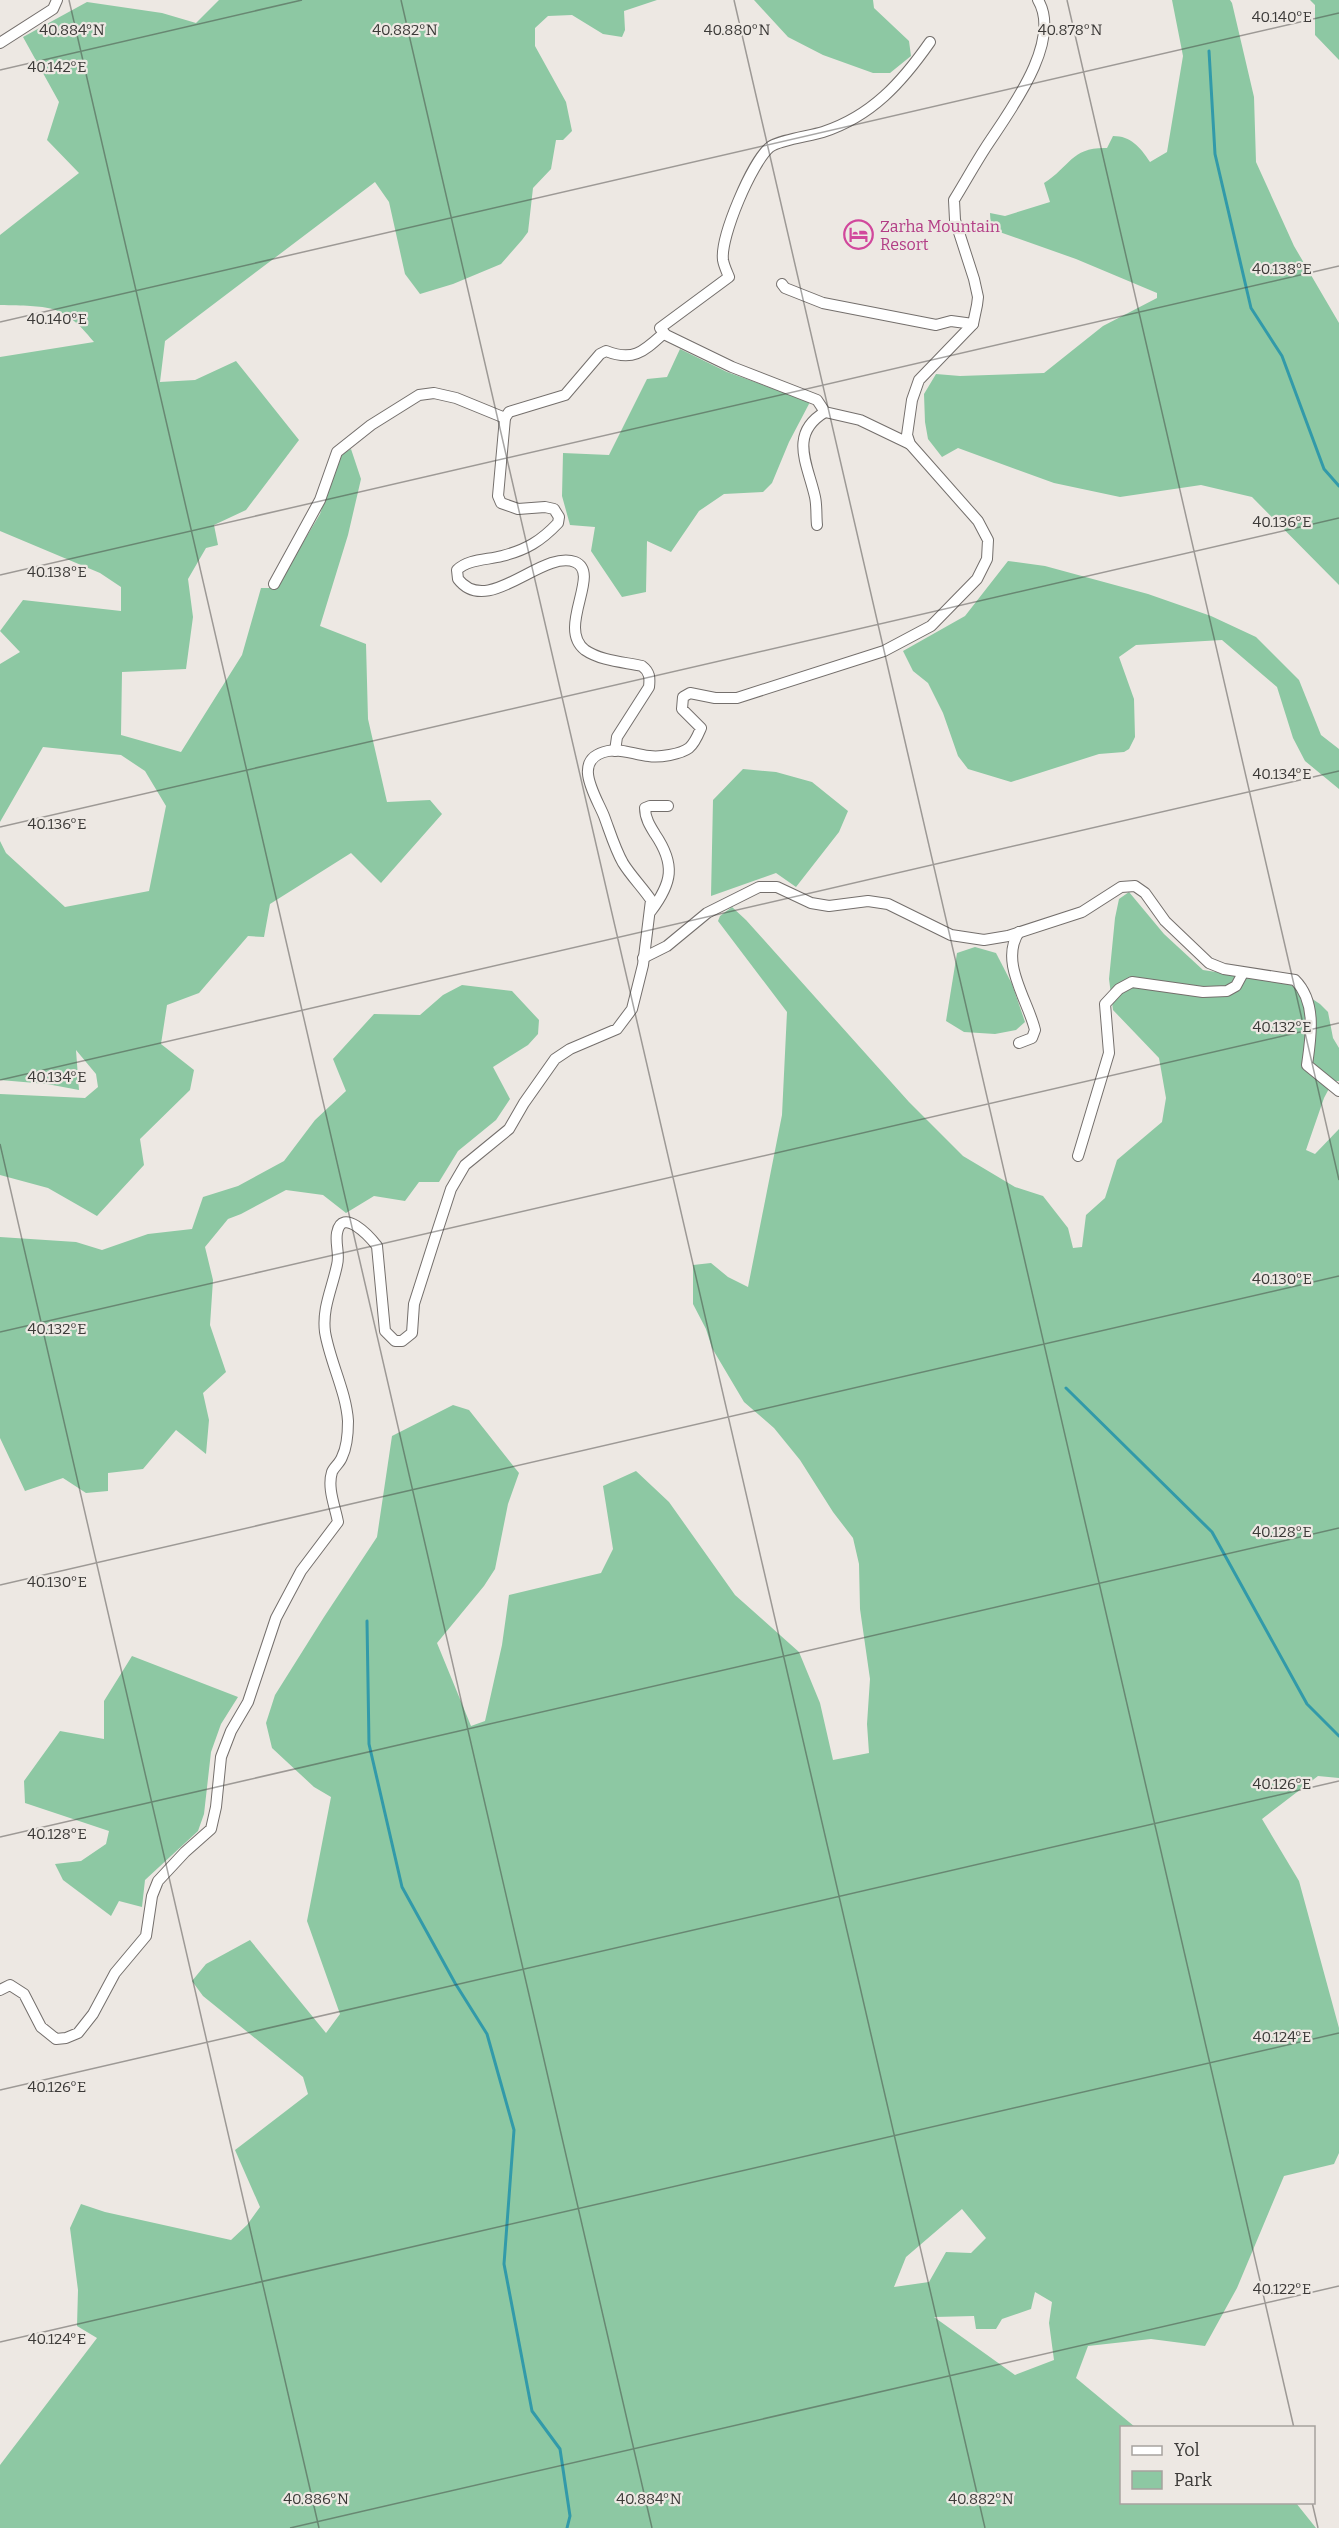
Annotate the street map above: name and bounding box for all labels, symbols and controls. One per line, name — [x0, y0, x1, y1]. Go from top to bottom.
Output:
text: 40.140°E — [1252, 8, 1312, 26]
text: 40.884°N — [39, 21, 105, 39]
text: 40.882°N — [372, 21, 438, 39]
text: 40.880°N — [704, 21, 770, 39]
text: 40.878°N — [1038, 21, 1102, 39]
text: 40.142°E — [27, 58, 87, 76]
place label: Zarha Mountain Resort — [880, 217, 1000, 254]
hotel icon: Zarha Mountain Resort — [843, 219, 875, 251]
text: 40.138°E — [1252, 260, 1312, 278]
text: 40.140°E — [27, 310, 87, 328]
text: 40.136°E — [1252, 513, 1312, 531]
text: 40.138°E — [27, 563, 87, 581]
text: 40.134°E — [1253, 765, 1311, 783]
text: 40.136°E — [27, 815, 87, 833]
text: 40.132°E — [1252, 1018, 1312, 1036]
text: 40.134°E — [28, 1068, 86, 1086]
text: 40.130°E — [1252, 1270, 1312, 1288]
text: 40.132°E — [27, 1320, 87, 1338]
text: 40.128°E — [1252, 1523, 1312, 1541]
text: 40.130°E — [27, 1573, 87, 1591]
text: 40.126°E — [1253, 1775, 1311, 1793]
text: 40.128°E — [27, 1825, 87, 1843]
text: 40.124°E — [1253, 2028, 1311, 2046]
text: 40.126°E — [28, 2078, 86, 2096]
text: 40.122°E — [1253, 2280, 1311, 2298]
text: 40.124°E — [28, 2330, 86, 2348]
legend — [1120, 2426, 1315, 2504]
text: Yol — [1174, 2439, 1200, 2461]
text: Park — [1174, 2469, 1213, 2491]
text: 40.886°N — [283, 2490, 349, 2508]
text: 40.884°N — [616, 2490, 682, 2508]
text: 40.882°N — [948, 2490, 1014, 2508]

